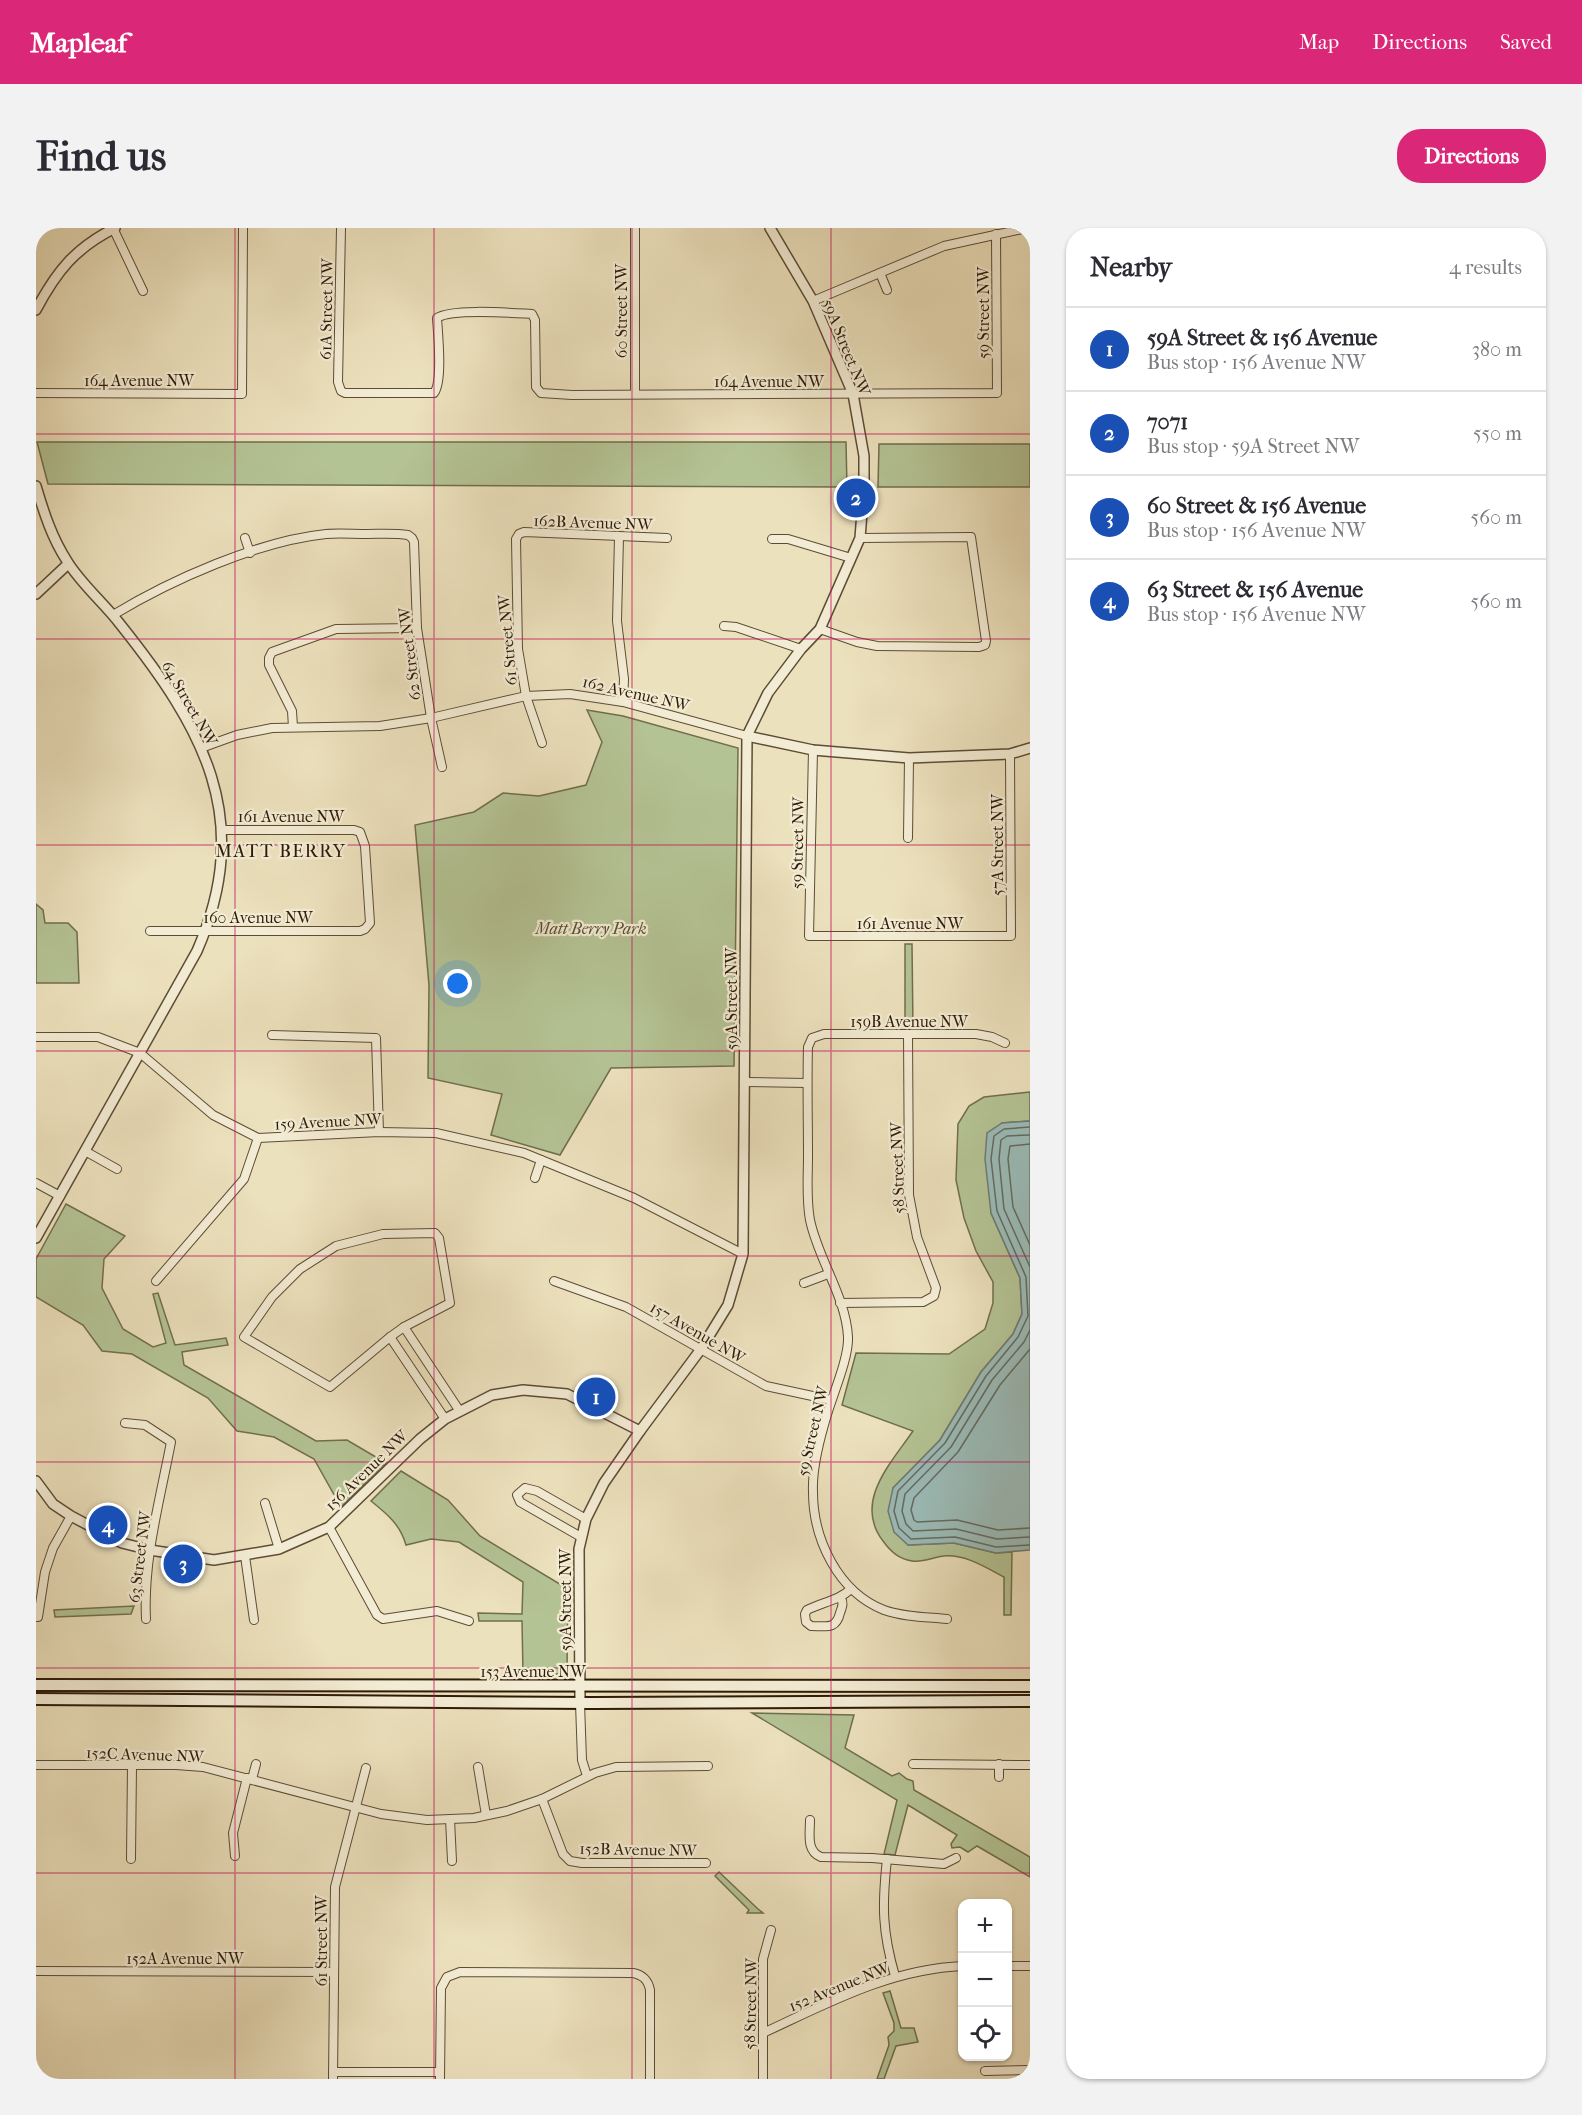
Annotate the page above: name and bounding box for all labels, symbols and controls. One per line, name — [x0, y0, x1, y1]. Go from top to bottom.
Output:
text: Mapleaf — [30, 26, 127, 59]
text: Map — [1299, 30, 1339, 54]
text: Directions — [1372, 30, 1467, 54]
text: Saved — [1500, 30, 1552, 54]
button: Directions — [1397, 129, 1546, 183]
text: Find us — [36, 132, 166, 181]
text: Nearby — [1090, 252, 1172, 283]
text: 4 results — [1449, 256, 1522, 279]
street label: 61A Street NW — [316, 257, 337, 360]
street label: 60 Street NW — [612, 262, 631, 358]
street label: 59 Street NW — [974, 266, 993, 359]
street label: 59A Street NW — [819, 296, 875, 400]
text: 59A Street & 156 Avenue — [1147, 325, 1378, 351]
text: 1 — [1106, 338, 1113, 361]
text: 380 m — [1472, 338, 1522, 361]
text: Bus stop · 156 Avenue NW — [1147, 351, 1366, 374]
street label: 164 Avenue NW — [84, 371, 195, 390]
street label: 164 Avenue NW — [714, 372, 825, 391]
text: 7071 — [1147, 409, 1188, 435]
text: 2 — [1104, 422, 1115, 445]
text: 550 m — [1473, 422, 1522, 445]
text: Bus stop · 59A Street NW — [1147, 435, 1359, 458]
pin: 2 — [836, 476, 876, 520]
text: 60 Street & 156 Avenue — [1147, 493, 1366, 519]
text: 3 — [1105, 506, 1114, 529]
text: 560 m — [1471, 506, 1522, 529]
street label: 162B Avenue NW — [533, 511, 654, 534]
text: Bus stop · 156 Avenue NW — [1147, 519, 1366, 542]
text: 63 Street & 156 Avenue — [1147, 577, 1363, 603]
text: 4 — [1104, 590, 1115, 613]
text: 560 m — [1471, 590, 1522, 613]
street label: 61 Street NW — [494, 592, 521, 686]
text: Bus stop · 156 Avenue NW — [1147, 603, 1366, 626]
street label: 62 Street NW — [394, 605, 425, 702]
street label: 64 Street NW — [158, 657, 222, 750]
street label: 162 Avenue NW — [581, 672, 692, 715]
street label: 57A Street NW — [988, 793, 1007, 896]
street label: 59 Street NW — [787, 795, 808, 889]
street label: 161 Avenue NW — [238, 807, 345, 826]
district label: MATT BERRY — [215, 841, 347, 862]
street label: 160 Avenue NW — [203, 908, 314, 927]
street label: 161 Avenue NW — [857, 914, 964, 933]
park label: Matt Berry Park — [534, 919, 647, 938]
street label: 59A Street NW — [722, 946, 741, 1050]
your location — [443, 969, 472, 998]
street label: 159B Avenue NW — [850, 1012, 969, 1031]
street label: 159 Avenue NW — [274, 1109, 383, 1134]
street label: 58 Street NW — [886, 1120, 909, 1214]
street label: 157 Avenue NW — [647, 1298, 750, 1368]
pin: 1 — [576, 1374, 616, 1420]
street label: 59 Street NW — [793, 1383, 832, 1478]
street label: 156 Avenue NW — [321, 1425, 413, 1515]
pin: 4 — [88, 1502, 128, 1548]
street label: 63 Street NW — [124, 1509, 155, 1604]
pin: 3 — [164, 1542, 202, 1586]
street label: 59A Street NW — [556, 1547, 575, 1651]
street label: 153 Avenue NW — [480, 1662, 587, 1681]
street label: 152C Avenue NW — [86, 1743, 206, 1766]
street label: 152B Avenue NW — [579, 1839, 698, 1860]
street label: 61 Street NW — [312, 1894, 331, 1987]
map controls — [958, 1899, 1012, 2061]
button: + — [958, 1899, 1012, 1953]
street label: 152A Avenue NW — [126, 1949, 245, 1968]
button: − — [958, 1953, 1012, 2007]
street label: 58 Street NW — [740, 1957, 761, 2050]
street label: 152 Avenue NW — [786, 1957, 894, 2015]
button: locate — [958, 2007, 1012, 2061]

